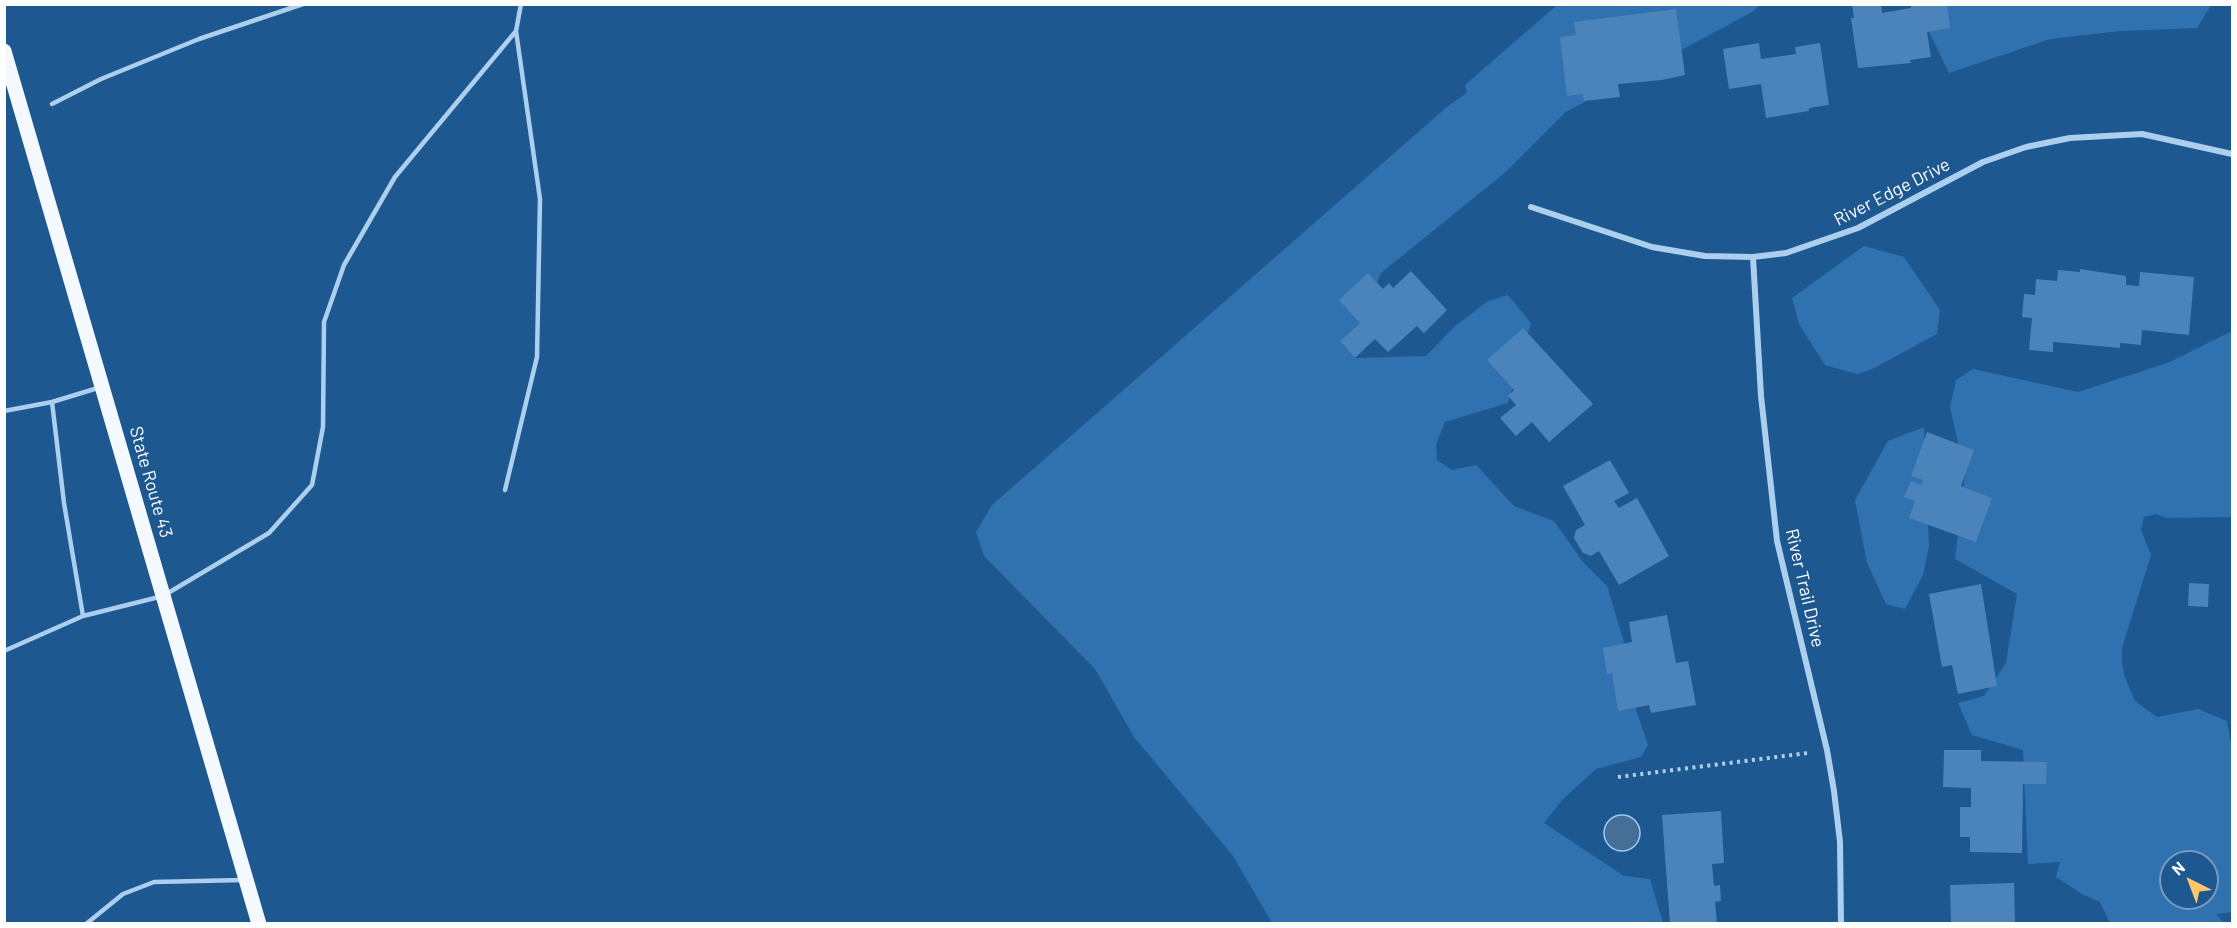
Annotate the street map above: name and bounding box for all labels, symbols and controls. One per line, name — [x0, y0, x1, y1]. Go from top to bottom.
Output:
street label: River Edge Drive — [1830, 153, 1954, 231]
street label: State Route 43 — [125, 424, 177, 540]
street label: River Trail Drive — [1781, 527, 1829, 649]
north arrow — [2159, 850, 2219, 910]
text: N — [2168, 857, 2188, 878]

